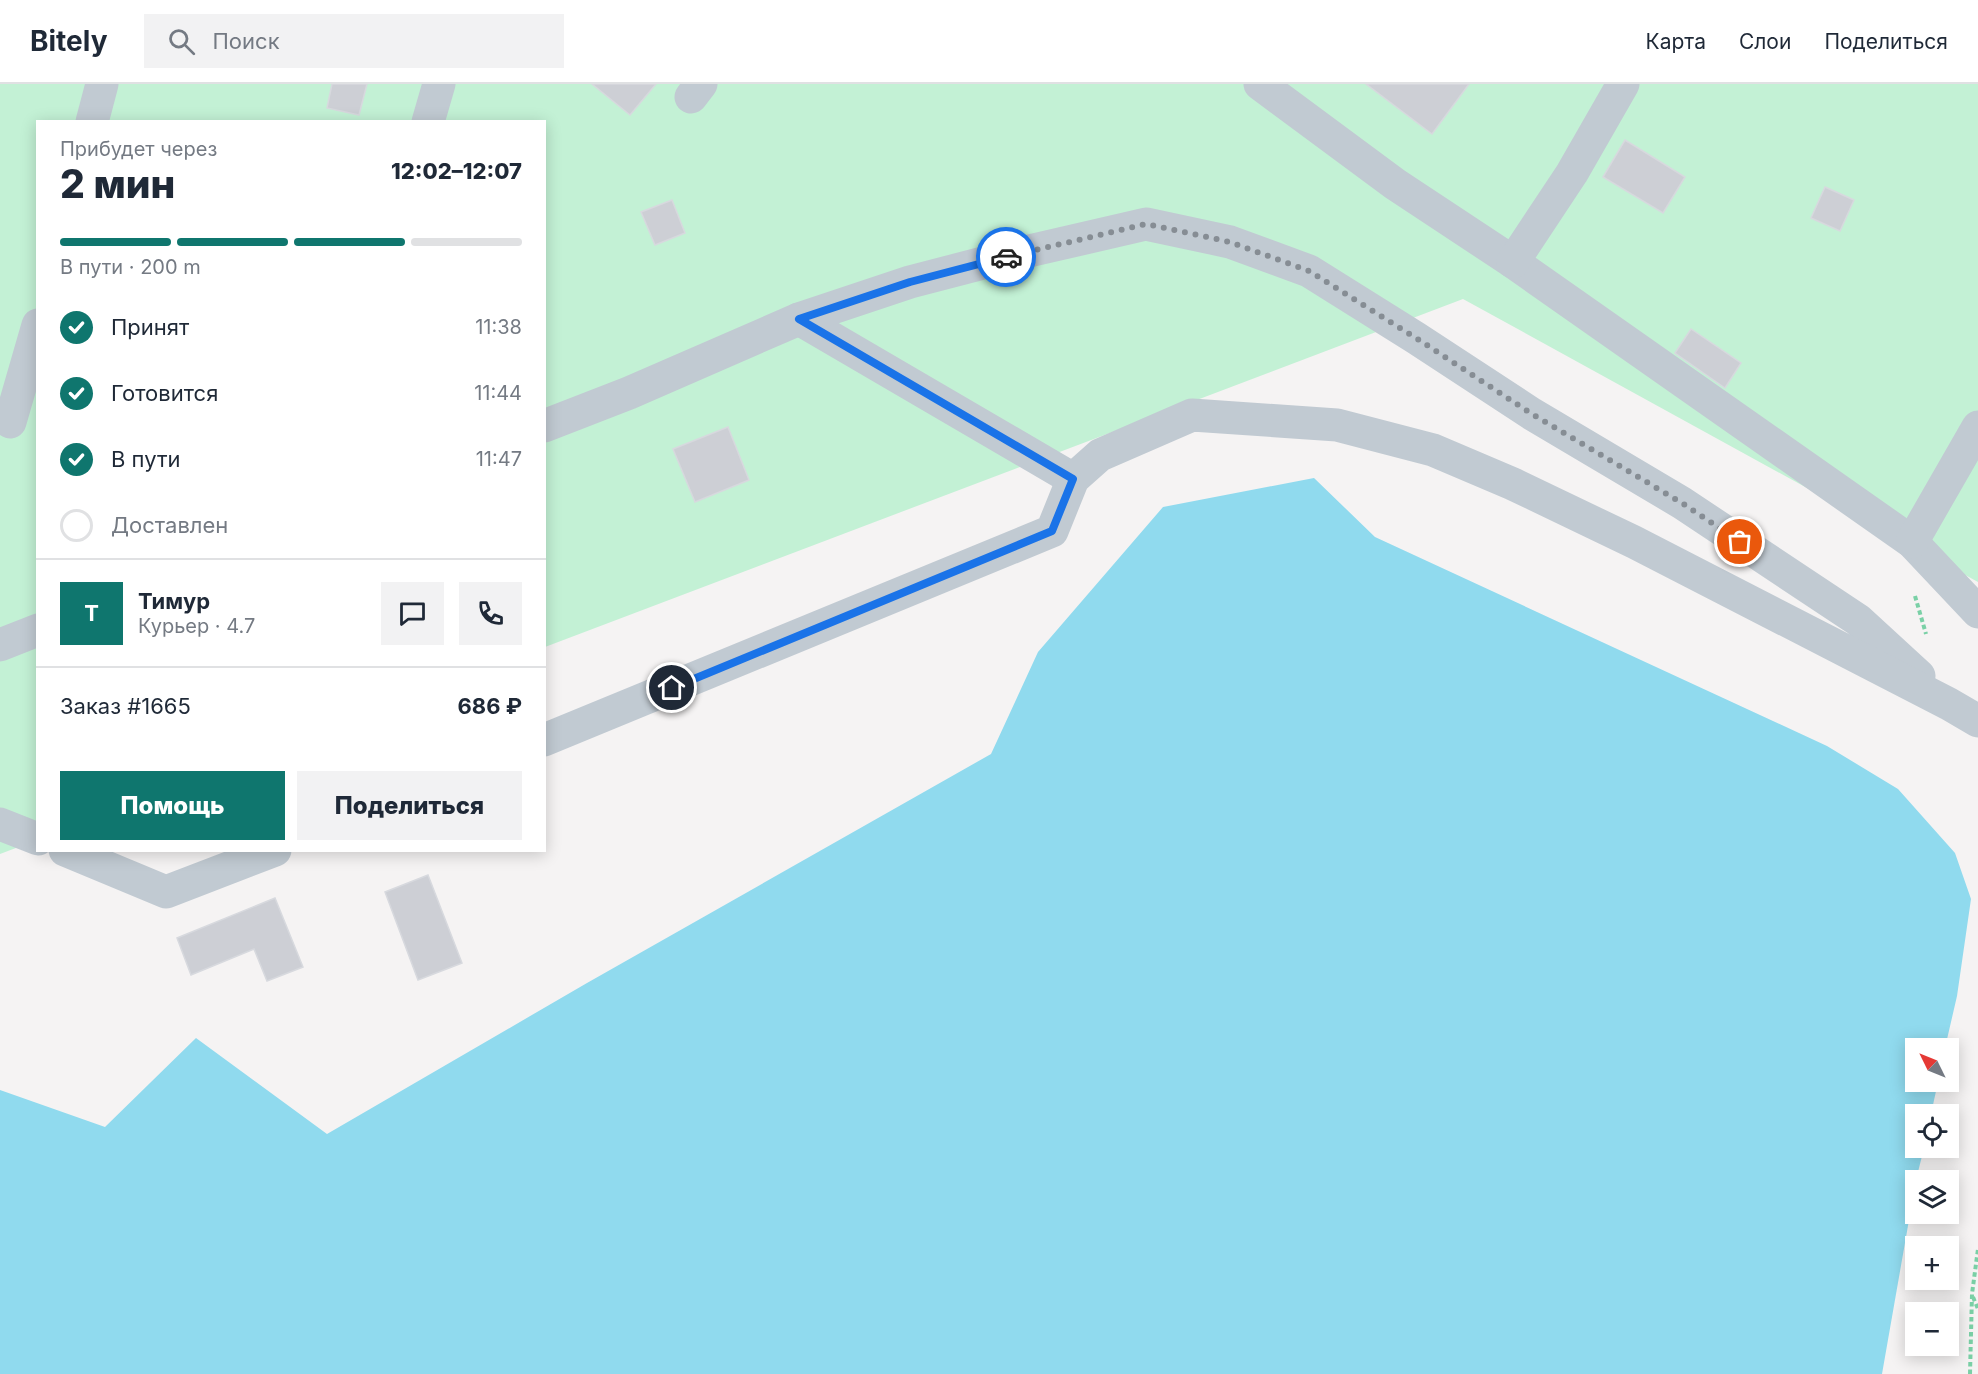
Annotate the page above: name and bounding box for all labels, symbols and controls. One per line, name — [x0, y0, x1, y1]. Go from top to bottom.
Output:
search box — [144, 14, 564, 68]
text: Bitely — [30, 24, 108, 58]
icon: search — [165, 25, 198, 58]
text: Поиск — [213, 28, 280, 54]
text: Карта — [1646, 29, 1706, 54]
text: Слои — [1739, 29, 1791, 54]
text: Поделиться — [1824, 29, 1948, 54]
text: Прибудет через — [60, 137, 217, 161]
text: 12:02–12:07 — [391, 158, 522, 184]
text: 2 мин — [60, 160, 175, 207]
courier — [976, 227, 1036, 287]
icon: car — [990, 241, 1023, 274]
text: В пути · 200 m — [60, 255, 201, 279]
icon: check — [60, 311, 93, 344]
text: Принят — [111, 314, 189, 340]
text: 11:38 — [475, 315, 522, 339]
icon: check — [60, 377, 93, 410]
text: Готовится — [111, 380, 218, 406]
text: 11:44 — [474, 381, 522, 405]
icon: check — [60, 443, 93, 476]
text: В пути — [111, 446, 180, 472]
text: 11:47 — [476, 447, 522, 471]
text: Доставлен — [111, 512, 228, 538]
pin — [1714, 516, 1765, 567]
icon: bag — [1723, 525, 1756, 558]
button: chat — [381, 582, 444, 645]
button: phone — [459, 582, 522, 645]
text: Тимур — [138, 588, 210, 614]
text: Т — [84, 600, 99, 626]
text: Курьер · 4.7 — [138, 614, 255, 638]
pin — [646, 662, 697, 713]
icon: home — [655, 671, 688, 704]
text: Заказ #1665 — [60, 693, 191, 719]
text: 686 ₽ — [458, 693, 522, 719]
button: Помощь — [60, 771, 285, 840]
button: Поделиться — [297, 771, 522, 840]
north arrow — [1905, 1038, 1959, 1092]
map controls — [1905, 1038, 1959, 1356]
button: locate — [1905, 1104, 1959, 1158]
button: layers — [1905, 1170, 1959, 1224]
button: + — [1905, 1236, 1959, 1290]
button: − — [1905, 1302, 1959, 1356]

